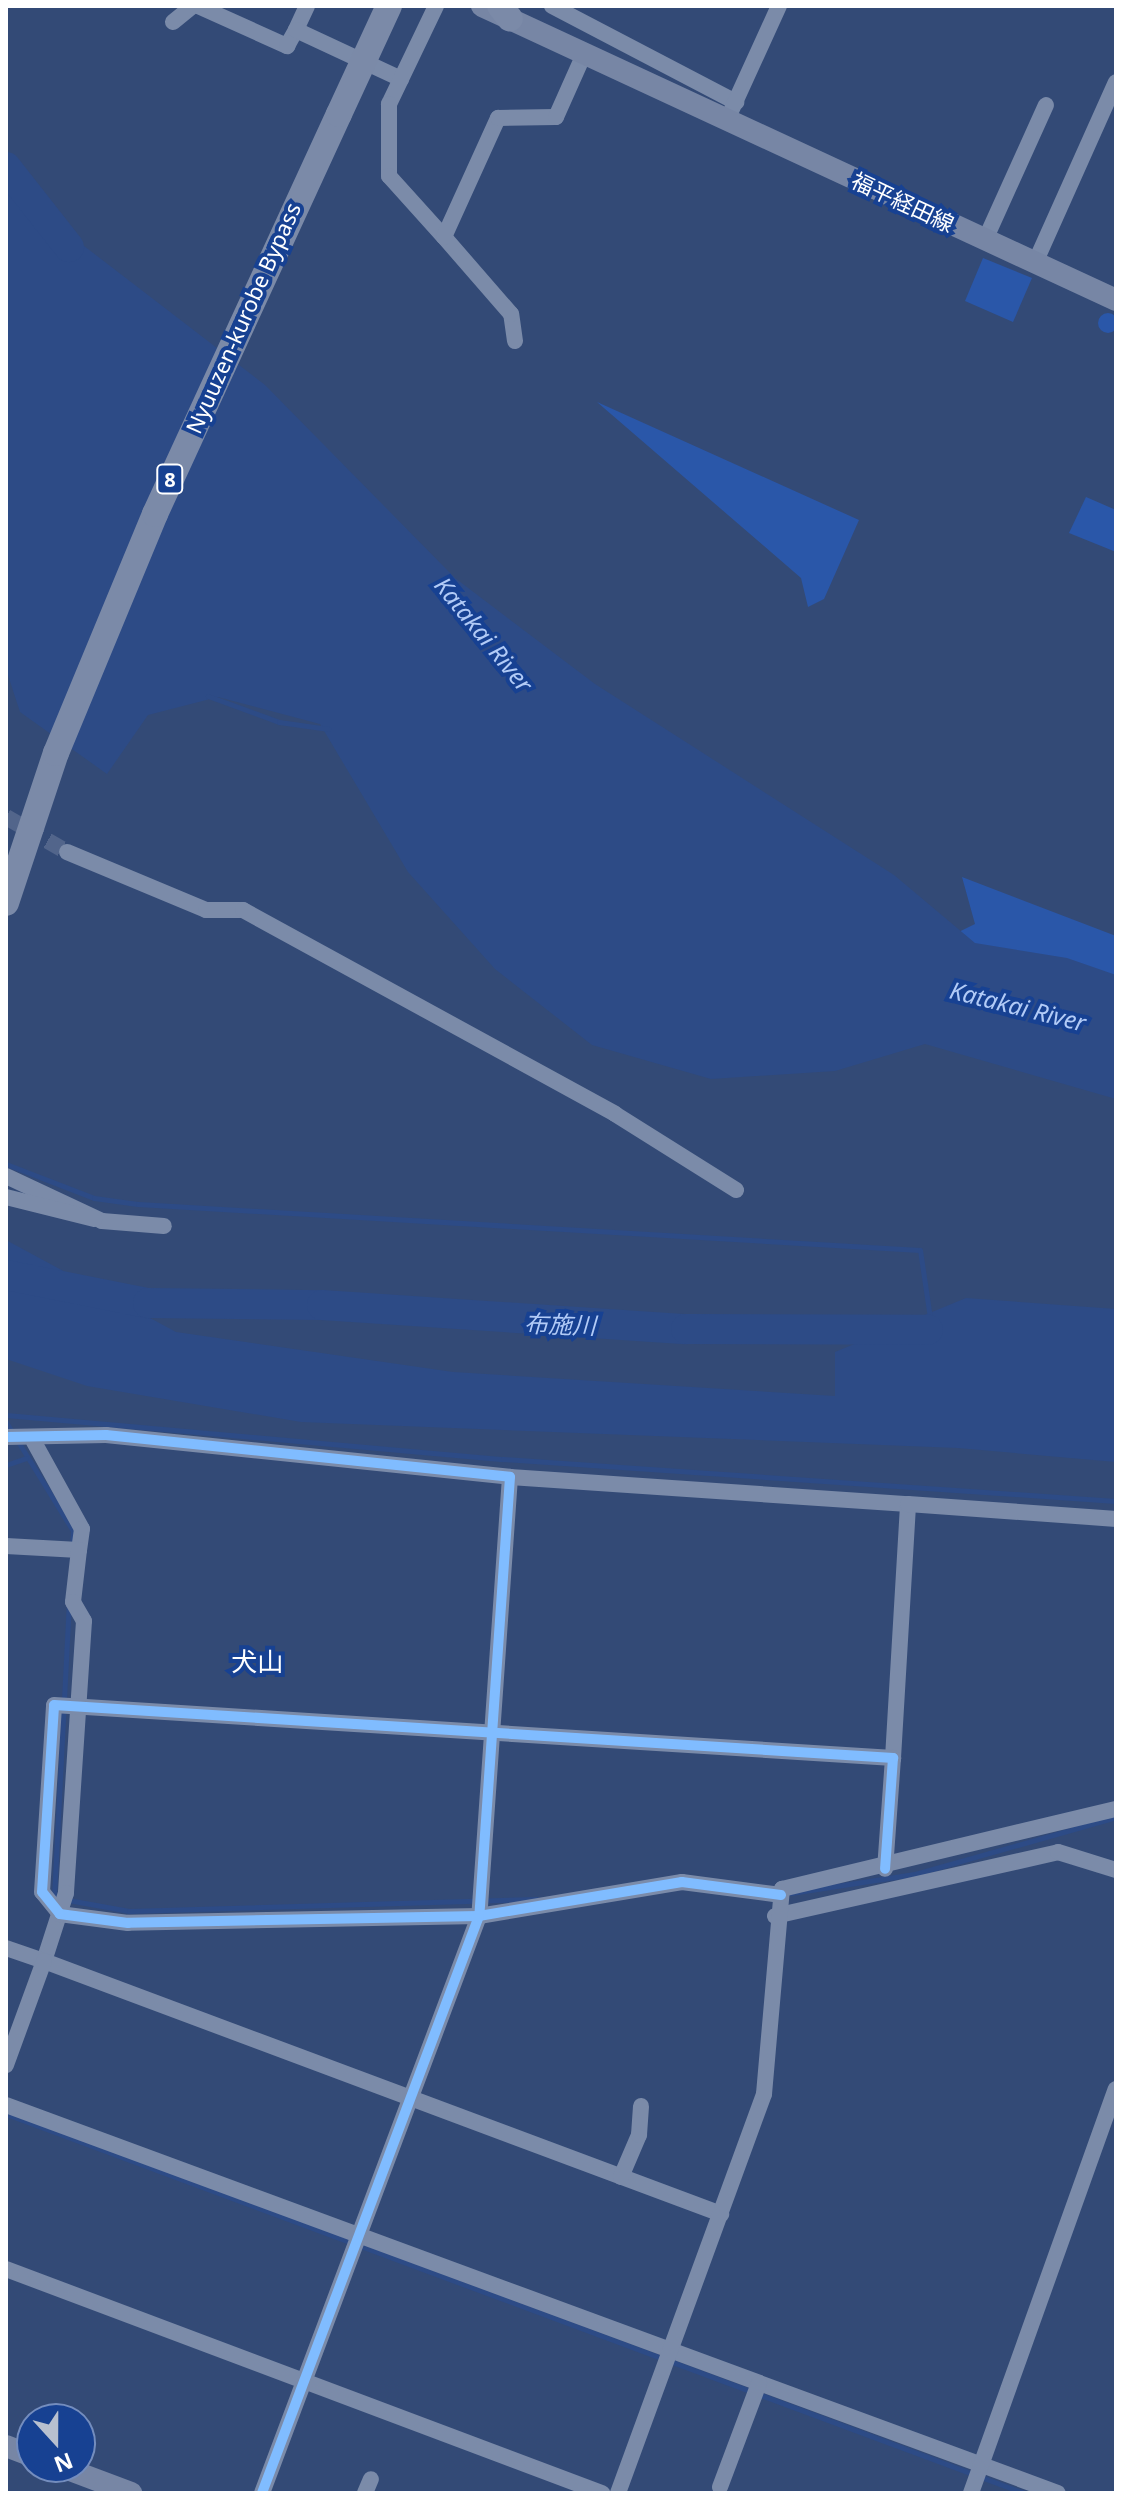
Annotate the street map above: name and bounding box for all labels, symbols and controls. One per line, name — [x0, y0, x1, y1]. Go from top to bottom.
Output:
street label: 福平経田線 — [848, 167, 958, 237]
street label: Nyuuzen-kurobe Bypass — [180, 198, 306, 438]
road number: 8 — [156, 463, 184, 495]
water label: Katakai River — [429, 571, 539, 697]
water label: Katakai River — [947, 975, 1089, 1037]
water label: 布施川 — [524, 1308, 596, 1340]
district label: 犬山 — [231, 1646, 283, 1678]
north arrow — [16, 2403, 96, 2483]
text: N — [50, 2446, 78, 2481]

